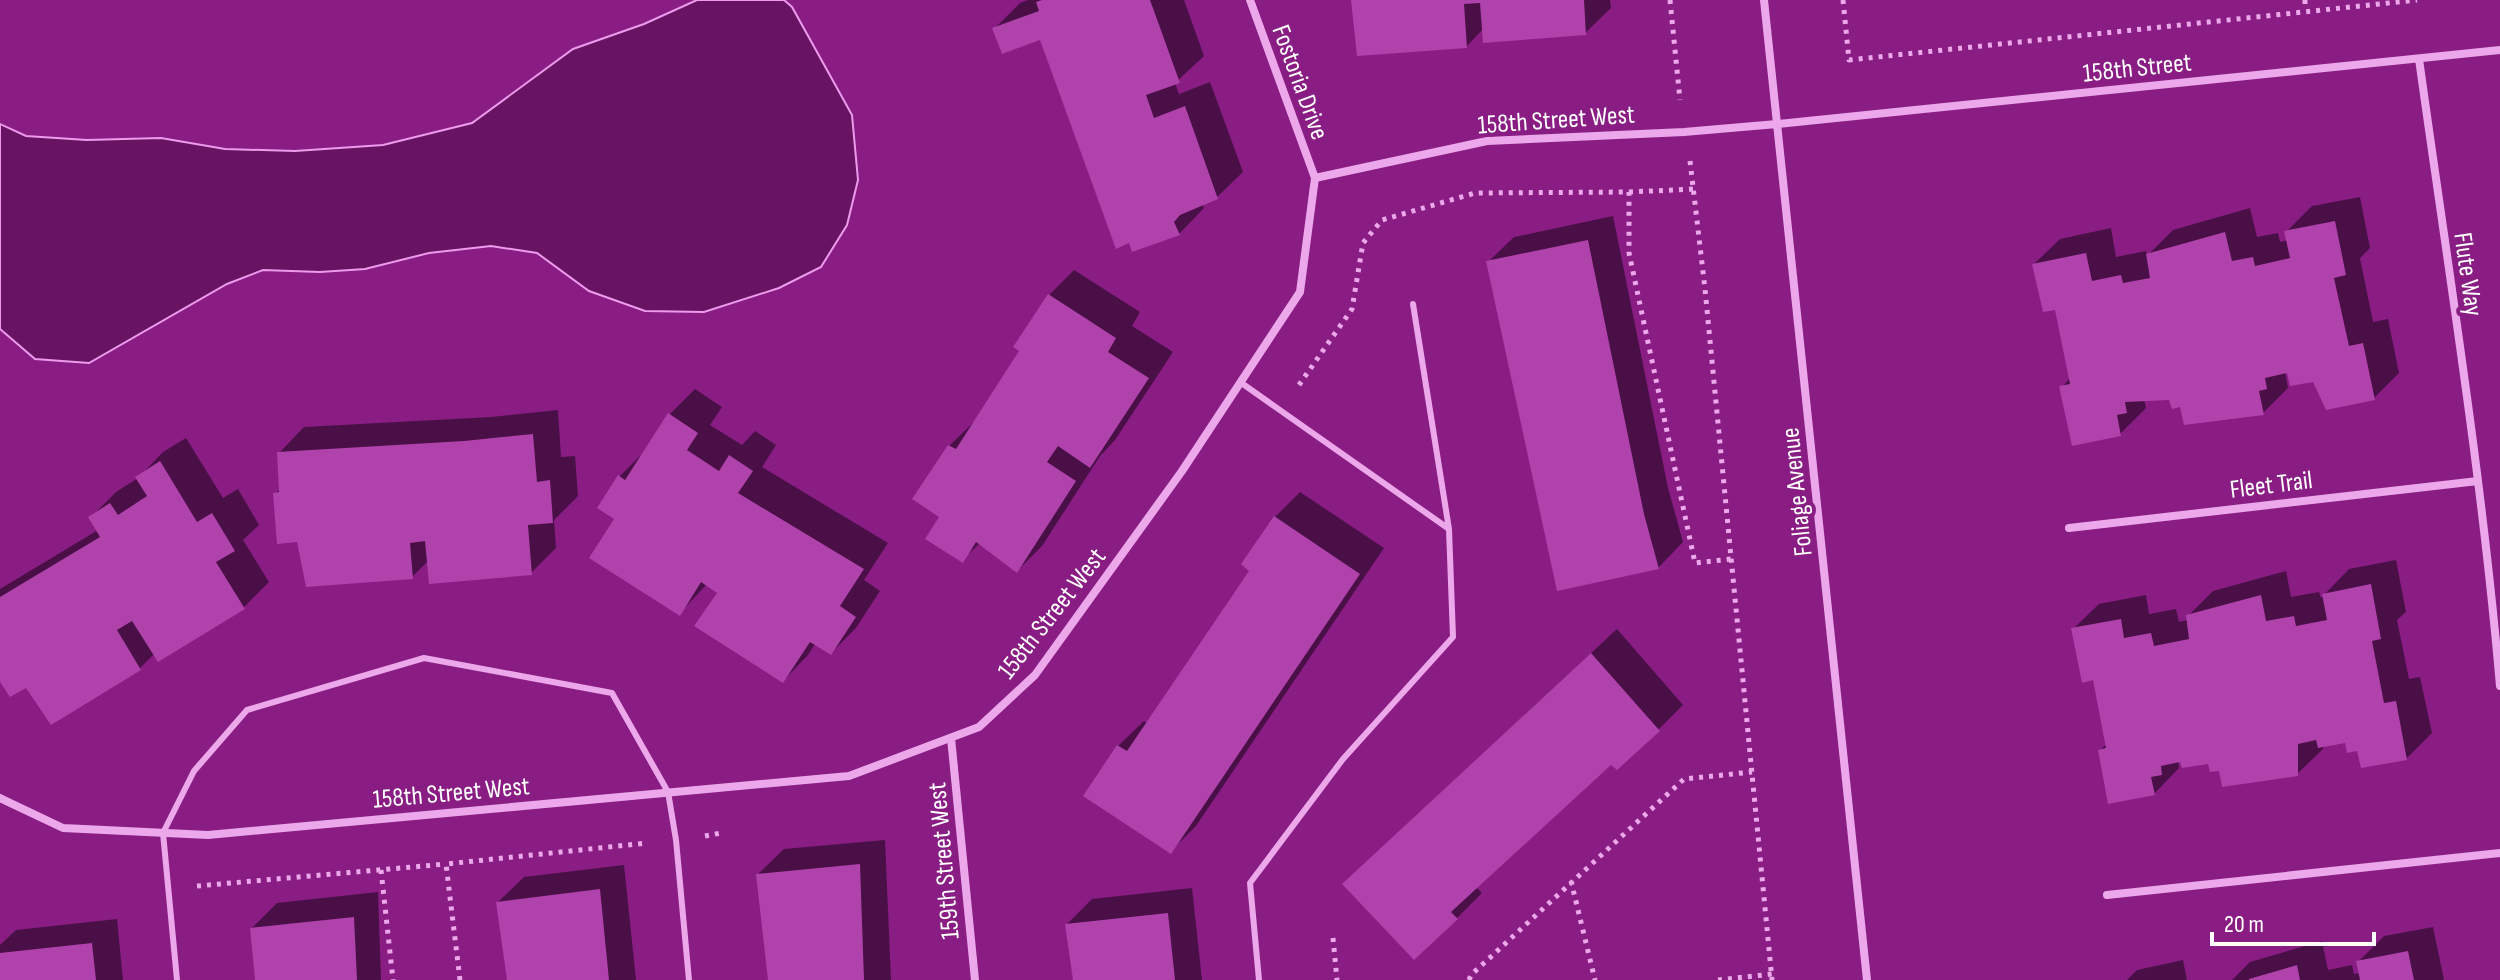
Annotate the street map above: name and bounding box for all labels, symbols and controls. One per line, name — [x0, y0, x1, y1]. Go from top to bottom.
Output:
street label: Fostoria Drive — [1265, 21, 1335, 144]
street label: 158th Street — [2081, 47, 2193, 90]
street label: 158th Street West — [1477, 100, 1636, 141]
street label: Flute Way — [2446, 230, 2489, 318]
street label: Foliage Avenue — [1775, 426, 1820, 558]
street label: Fleet Trail — [2228, 465, 2314, 506]
street label: 158th Street West — [992, 542, 1113, 685]
street label: 158th Street West — [371, 771, 531, 816]
street label: 159th Street West — [922, 781, 967, 941]
scale bar — [2212, 896, 2374, 946]
text: 20 m — [2224, 910, 2264, 939]

